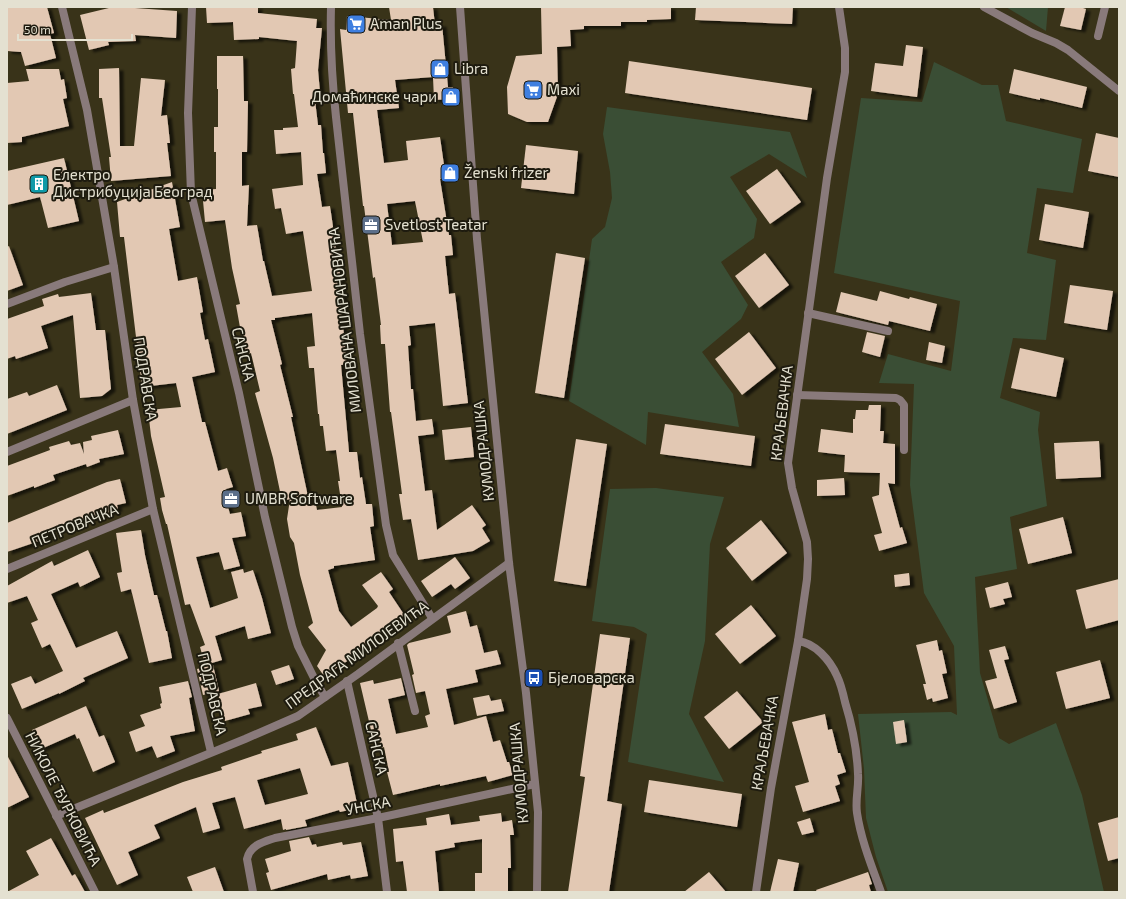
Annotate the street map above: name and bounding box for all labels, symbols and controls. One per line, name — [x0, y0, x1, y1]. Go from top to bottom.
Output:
supermarket icon: Aman Plus — [345, 13, 367, 35]
place label: Aman Plus — [370, 14, 442, 32]
scale bar — [18, 16, 132, 42]
text: 50 m — [24, 22, 51, 36]
shop icon: Libra — [429, 58, 451, 80]
place label: Libra — [454, 59, 488, 77]
supermarket icon: Maxi — [522, 79, 544, 101]
place label: Maxi — [547, 80, 580, 98]
shop icon: Домаћинске чари — [440, 86, 462, 108]
place label: Домаћинске чари — [312, 87, 437, 105]
shop icon: Ženski frizer — [439, 162, 461, 184]
place label: Ženski frizer — [464, 163, 548, 181]
place label: Електро Дистрибуција Београд — [53, 165, 213, 201]
building icon: Електро Дистрибуција Београд — [28, 173, 50, 195]
office icon: Svetlost Teatar — [360, 214, 382, 236]
place label: Svetlost Teatar — [385, 215, 488, 233]
street label: МИЛОВАНА ШАРАНОВИЋА — [324, 226, 364, 414]
street label: САНСКА — [229, 325, 259, 383]
street label: ПОДРАВСКА — [130, 336, 162, 423]
street label: КРАЉЕВАЧКА — [766, 364, 796, 462]
street label: КУМОДРАШКА — [469, 399, 497, 502]
office icon: UMBR Software — [220, 488, 242, 510]
place label: UMBR Software — [245, 489, 353, 507]
street label: ПЕТРОВАЧКА — [29, 499, 121, 551]
street label: ПРЕДРАГА МИЛОЈЕВИЋА — [281, 596, 432, 712]
street label: ПОДРАВСКА — [195, 651, 231, 738]
bus stop icon: Бјеловарска — [523, 667, 545, 689]
place label: Бјеловарска — [548, 668, 635, 687]
street label: КРАЉЕВАЧКА — [747, 693, 781, 792]
street label: САНСКА — [362, 719, 392, 777]
street label: КУМОДРАШКА — [505, 721, 531, 824]
street label: НИКОЛЕ ЂУРКОВИЋА — [22, 728, 106, 869]
street label: УНСКА — [344, 792, 392, 818]

